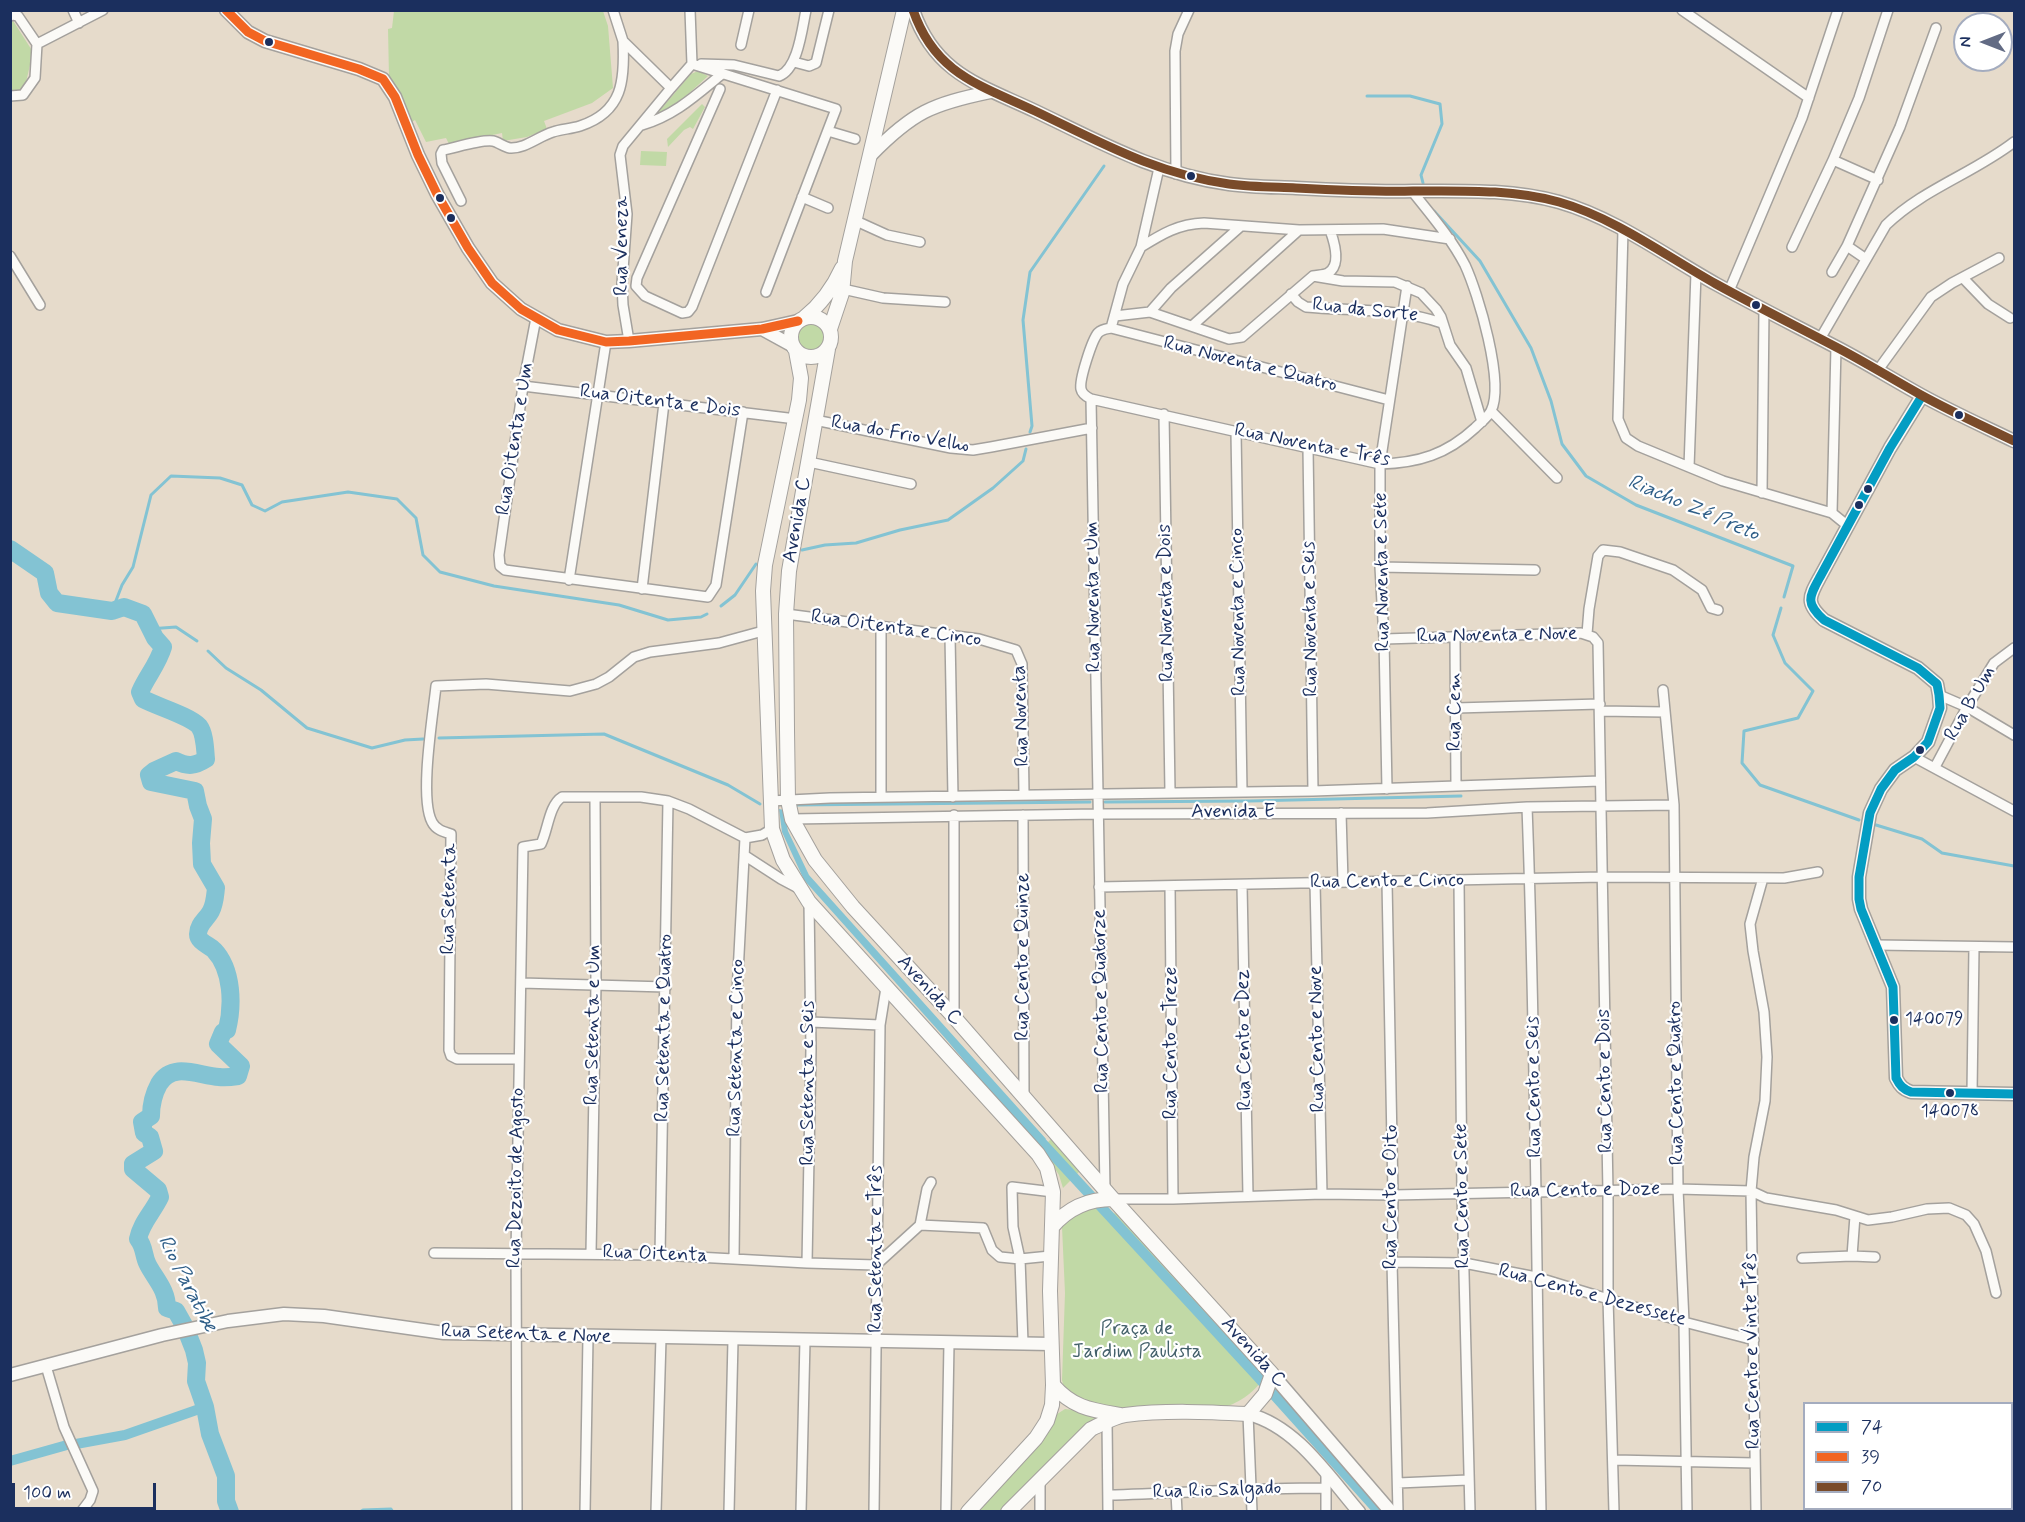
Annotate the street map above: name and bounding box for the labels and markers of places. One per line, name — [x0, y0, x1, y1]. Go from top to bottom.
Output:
unlabelled marker — [263, 36, 275, 48]
unlabelled marker — [1185, 170, 1197, 182]
unlabelled marker — [434, 192, 446, 204]
unlabelled marker — [445, 212, 457, 224]
unlabelled marker — [1750, 299, 1762, 311]
unlabelled marker — [1953, 409, 1965, 421]
unlabelled marker — [1862, 483, 1874, 495]
unlabelled marker — [1853, 499, 1865, 511]
unlabelled marker — [1914, 744, 1926, 756]
place label: 140079 — [1905, 1009, 1963, 1031]
marker: 140079 — [1888, 1014, 1900, 1026]
marker: 140078 — [1944, 1087, 1956, 1099]
place label: 140078 — [1921, 1101, 1979, 1123]

